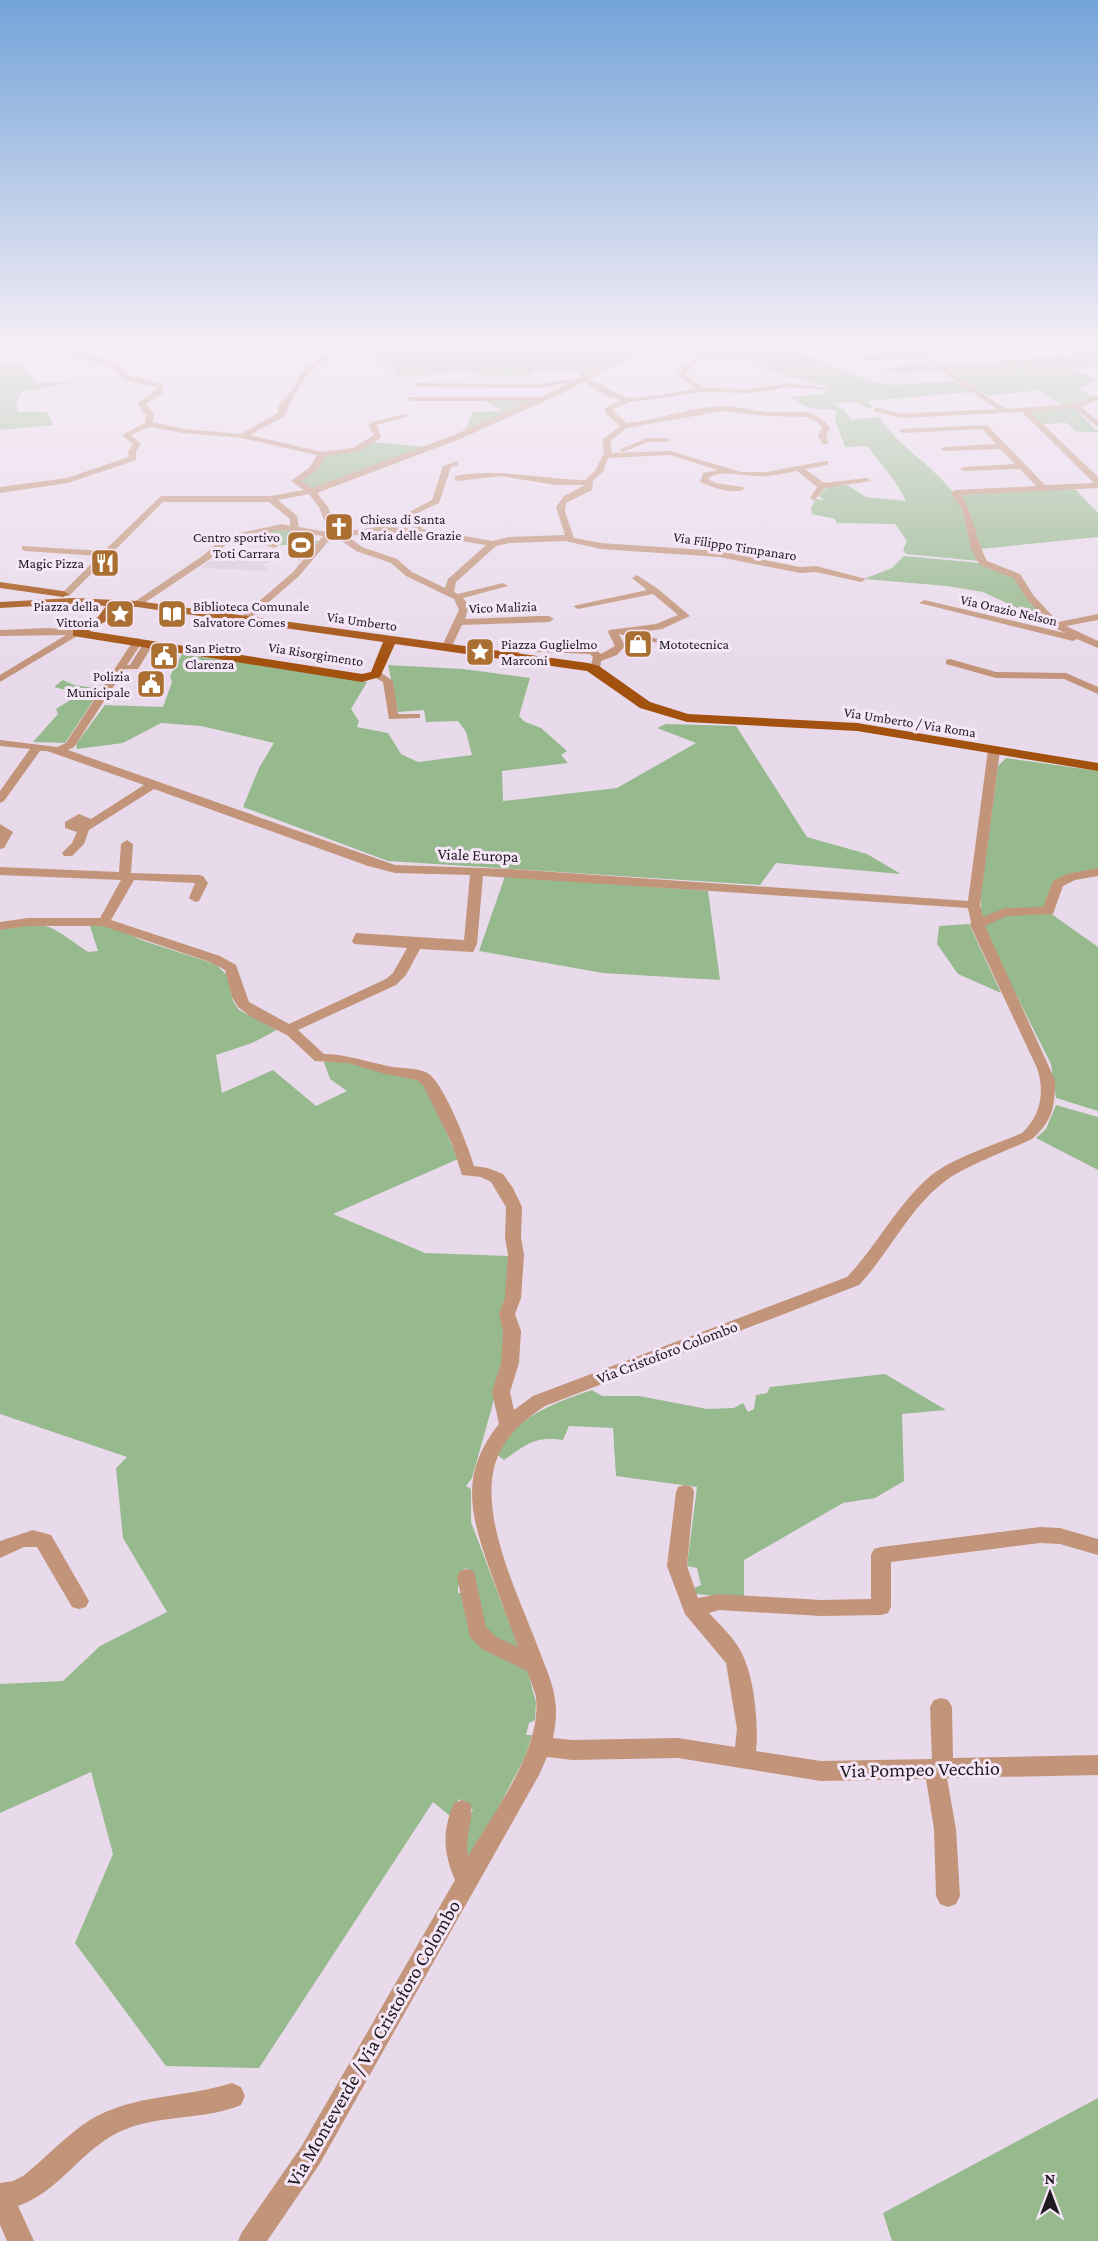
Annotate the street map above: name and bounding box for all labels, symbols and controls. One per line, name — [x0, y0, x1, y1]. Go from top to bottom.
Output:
church icon: Chiesa di Santa Maria delle Grazie — [323, 511, 355, 543]
place label: Chiesa di Santa Maria delle Grazie — [360, 511, 461, 543]
street label: Via Filippo Timpanaro — [672, 528, 798, 564]
place label: Centro sportivo Toti Carrara — [193, 529, 281, 561]
sports icon: Centro sportivo Toti Carrara — [285, 529, 317, 561]
restaurant icon: Magic Pizza — [89, 547, 121, 579]
place label: Magic Pizza — [18, 555, 85, 571]
street label: Via Orazio Nelson — [959, 591, 1060, 629]
place label: Piazza della Vittoria — [33, 598, 100, 630]
place icon: Piazza della Vittoria — [104, 598, 136, 630]
library icon: Biblioteca Comunale Salvatore Comes — [156, 598, 188, 630]
place label: Biblioteca Comunale Salvatore Comes — [193, 598, 309, 630]
street label: Vico Malizia — [469, 598, 538, 616]
street label: Via Umberto — [326, 608, 398, 634]
shop icon: Mototecnica — [622, 628, 654, 660]
place icon: Piazza Guglielmo Marconi — [464, 636, 496, 668]
place label: Piazza Guglielmo Marconi — [501, 636, 598, 668]
place label: Mototecnica — [659, 636, 730, 652]
street label: Via Risorgimento — [267, 639, 365, 669]
public building icon: San Pietro Clarenza — [148, 640, 180, 672]
place label: San Pietro Clarenza — [185, 640, 241, 672]
place label: Polizia Municipale — [67, 668, 131, 700]
public building icon: Polizia Municipale — [135, 668, 167, 700]
street label: Via Umberto / Via Roma — [843, 704, 978, 740]
street label: Viale Europa — [437, 845, 519, 866]
street label: Via Cristoforo Colombo — [594, 1317, 740, 1387]
street label: Via Pompeo Vecchio — [840, 1757, 1000, 1782]
street label: Via Monteverde / Via Cristoforo Colombo — [282, 1896, 464, 2190]
north arrow — [1020, 2163, 1080, 2223]
text: N — [1045, 2170, 1056, 2187]

